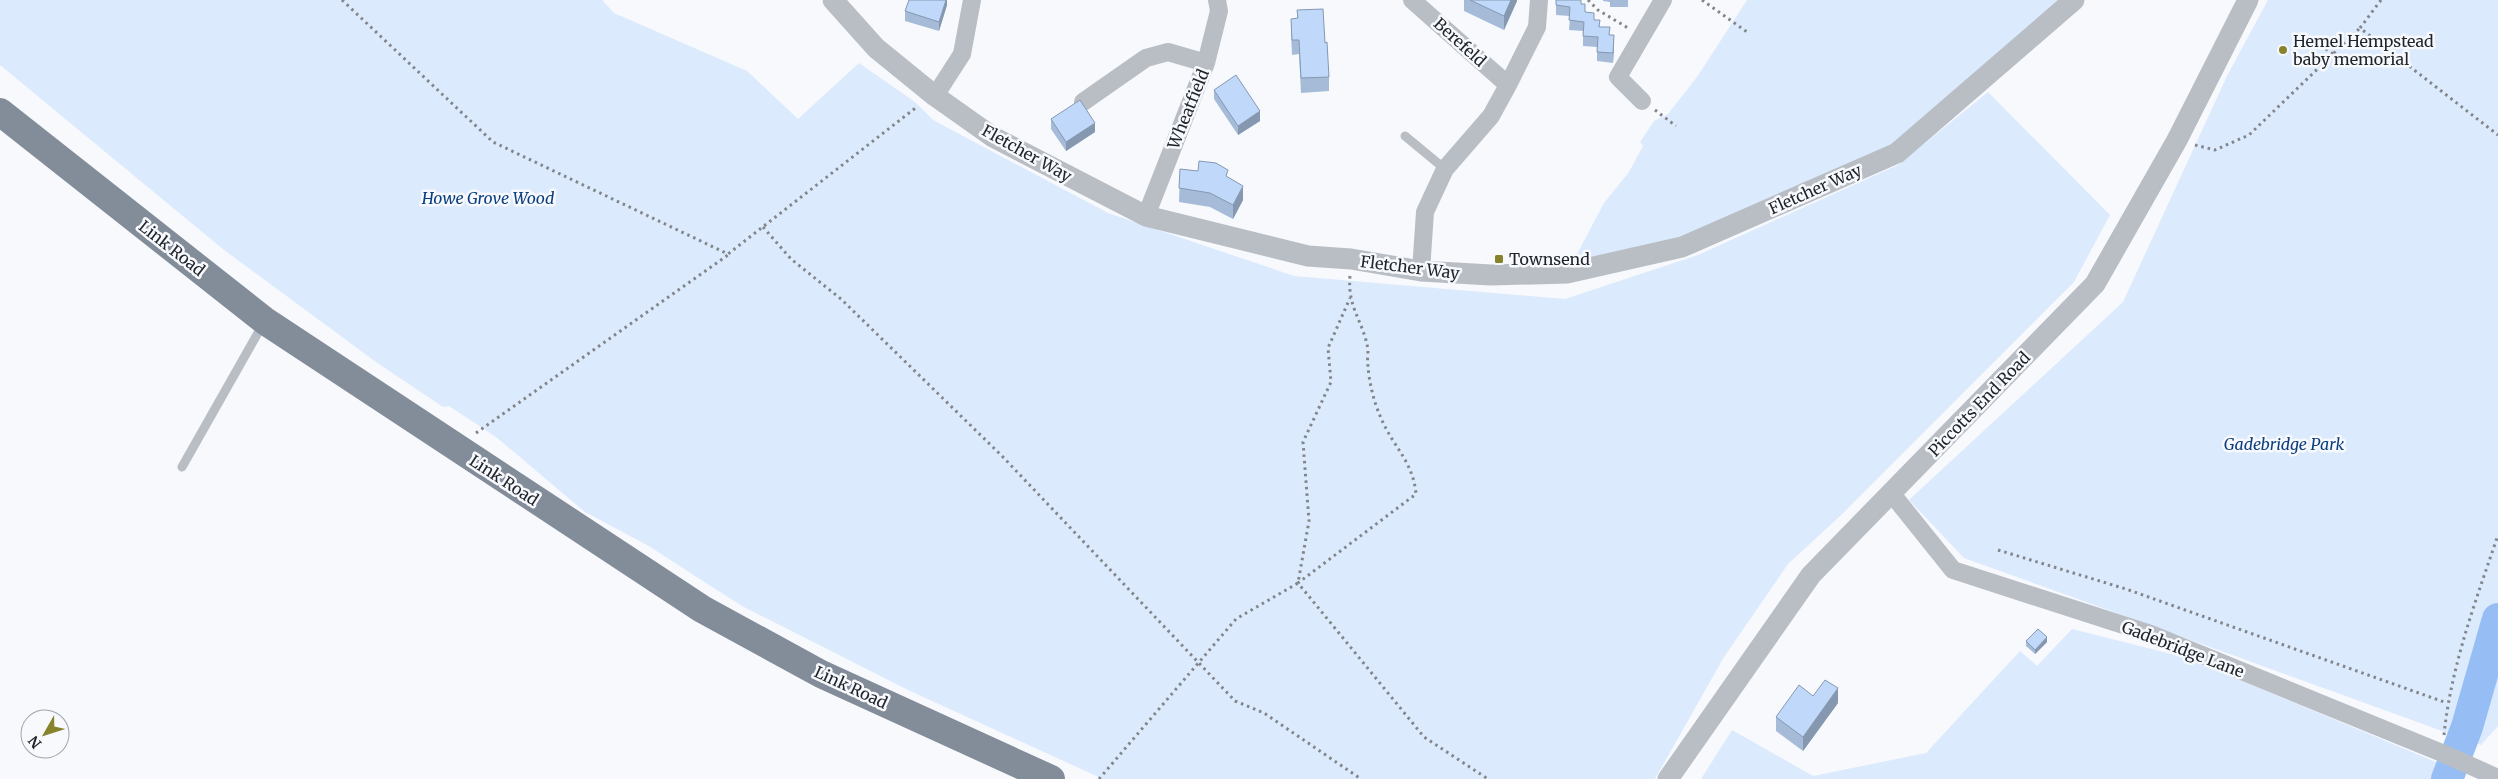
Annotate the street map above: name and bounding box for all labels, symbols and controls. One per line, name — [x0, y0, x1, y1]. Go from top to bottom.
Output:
street label: Berefeld — [1430, 13, 1491, 71]
place label: Hemel Hempstead baby memorial — [2292, 31, 2434, 69]
marker: Hemel Hempstead baby memorial — [2277, 44, 2289, 56]
street label: Wheatfield — [1163, 66, 1213, 153]
street label: Fletcher Way — [979, 120, 1076, 186]
street label: Fletcher Way — [1765, 159, 1865, 218]
park label: Howe Grove Wood — [421, 188, 555, 208]
street label: Link Road — [135, 216, 209, 280]
place label: Townsend — [1509, 249, 1590, 269]
street label: Fletcher Way — [1359, 251, 1461, 283]
marker: Townsend — [1493, 253, 1505, 265]
street label: Piccotts End Road — [1924, 347, 2034, 461]
park label: Gadebridge Park — [2224, 434, 2344, 454]
street label: Link Road — [466, 450, 543, 510]
street label: Gadebridge Lane — [2119, 616, 2247, 682]
street label: Link Road — [811, 661, 891, 713]
north arrow — [20, 709, 70, 759]
text: N — [24, 732, 45, 752]

